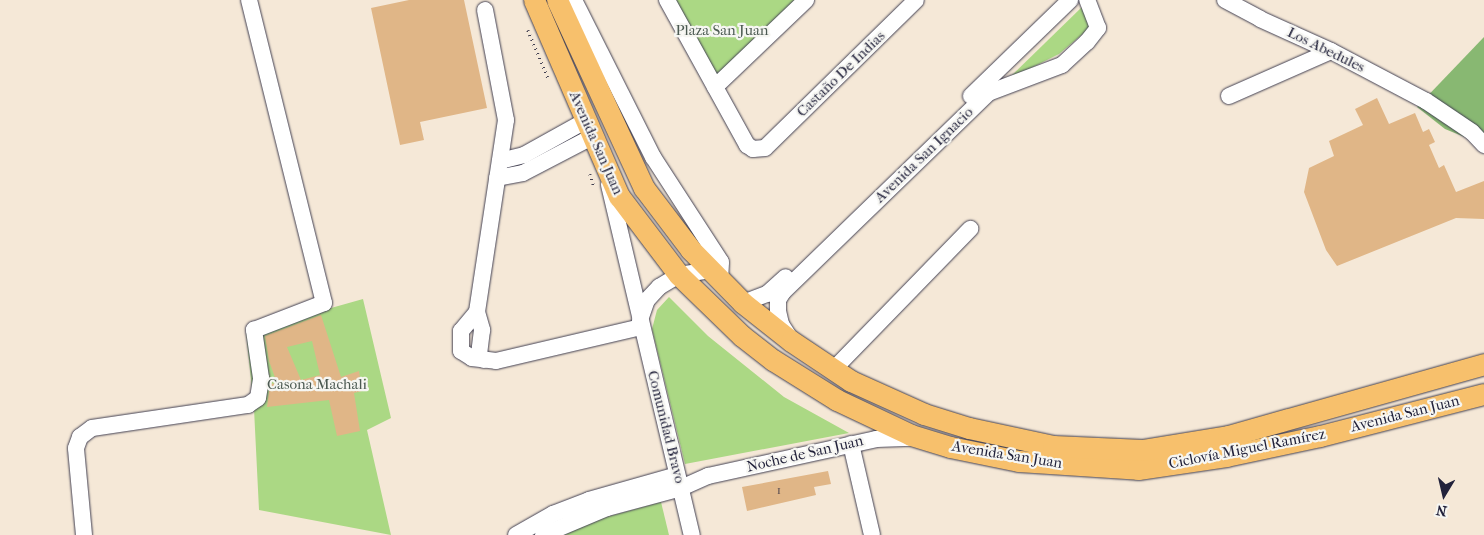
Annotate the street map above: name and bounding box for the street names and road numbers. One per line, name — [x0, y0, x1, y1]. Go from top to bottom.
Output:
street label: Los Abedules — [1284, 23, 1368, 77]
street label: Castaño De Indias — [793, 27, 889, 121]
street label: Avenida San Juan — [565, 88, 627, 198]
street label: Avenida San Ignacio — [871, 103, 977, 207]
street label: Comunidad Bravo — [643, 369, 689, 485]
street label: Avenida San Juan — [1349, 392, 1461, 436]
street label: Ciclovía Miguel Ramírez — [1167, 425, 1327, 473]
street label: Noche de San Juan — [745, 432, 865, 476]
street label: Avenida San Juan — [951, 437, 1063, 473]

